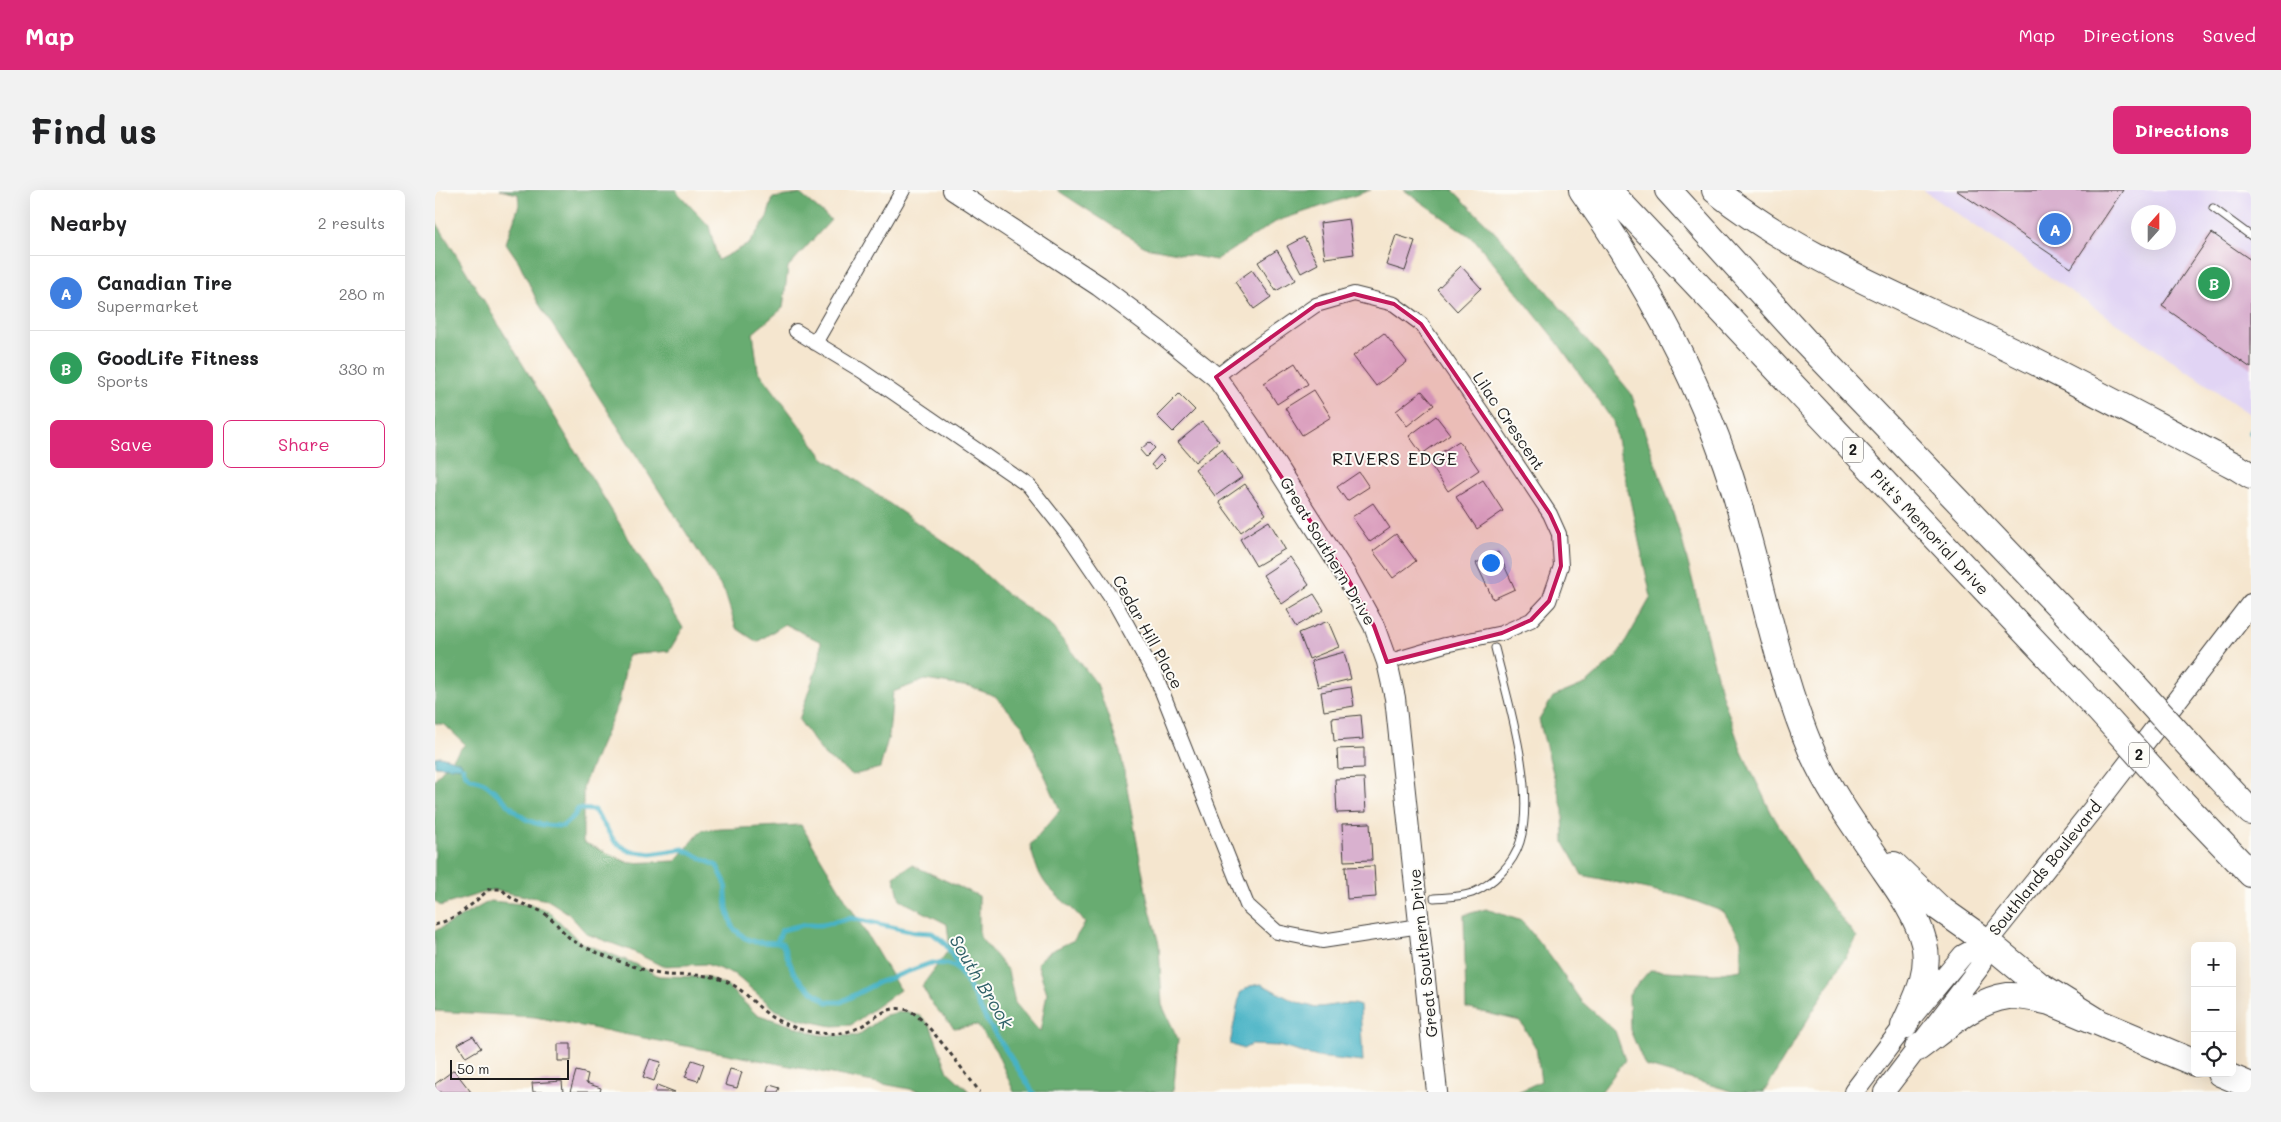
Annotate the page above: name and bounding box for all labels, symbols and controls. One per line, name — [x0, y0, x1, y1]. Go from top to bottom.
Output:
text: Map — [25, 20, 74, 51]
text: Map — [2018, 23, 2055, 47]
text: Directions — [2083, 23, 2175, 47]
text: Saved — [2203, 23, 2256, 47]
button: Directions — [2113, 106, 2251, 154]
text: Find us — [30, 107, 157, 153]
north arrow — [2131, 205, 2176, 250]
text: Nearby — [50, 209, 127, 236]
pin: A — [2039, 210, 2071, 248]
text: 2 results — [318, 212, 385, 233]
pin: B — [2198, 264, 2230, 302]
text: Canadian Tire — [97, 270, 232, 295]
text: A — [60, 283, 72, 304]
text: 280 m — [339, 283, 385, 304]
text: Supermarket — [97, 295, 199, 316]
text: GoodLife Fitness — [97, 345, 259, 370]
text: B — [61, 358, 71, 379]
text: 330 m — [339, 358, 385, 379]
street label: Lilac Crescent — [1469, 368, 1550, 474]
text: Sports — [97, 370, 148, 391]
button: Save — [50, 420, 213, 468]
button: Share — [223, 420, 385, 468]
road number: 2 — [1843, 438, 1863, 462]
district label: RIVERS EDGE — [1332, 446, 1458, 470]
street label: Pitt's Memorial Drive — [1867, 464, 1994, 599]
street label: Great Southern Drive — [1276, 473, 1381, 629]
your location — [1478, 550, 1504, 576]
street label: Cedar Hill Place — [1108, 571, 1188, 692]
road number: 2 — [2129, 742, 2149, 768]
street label: Southlands Boulevard — [1984, 796, 2106, 940]
street label: Great Southern Drive — [1403, 868, 1442, 1038]
water label: South Brook — [944, 930, 1020, 1033]
map controls — [2191, 942, 2236, 1077]
button: + — [2191, 942, 2236, 987]
button: − — [2191, 987, 2236, 1032]
button: locate — [2191, 1032, 2236, 1077]
scale bar — [450, 1057, 569, 1080]
text: 50 m — [457, 1059, 489, 1078]

